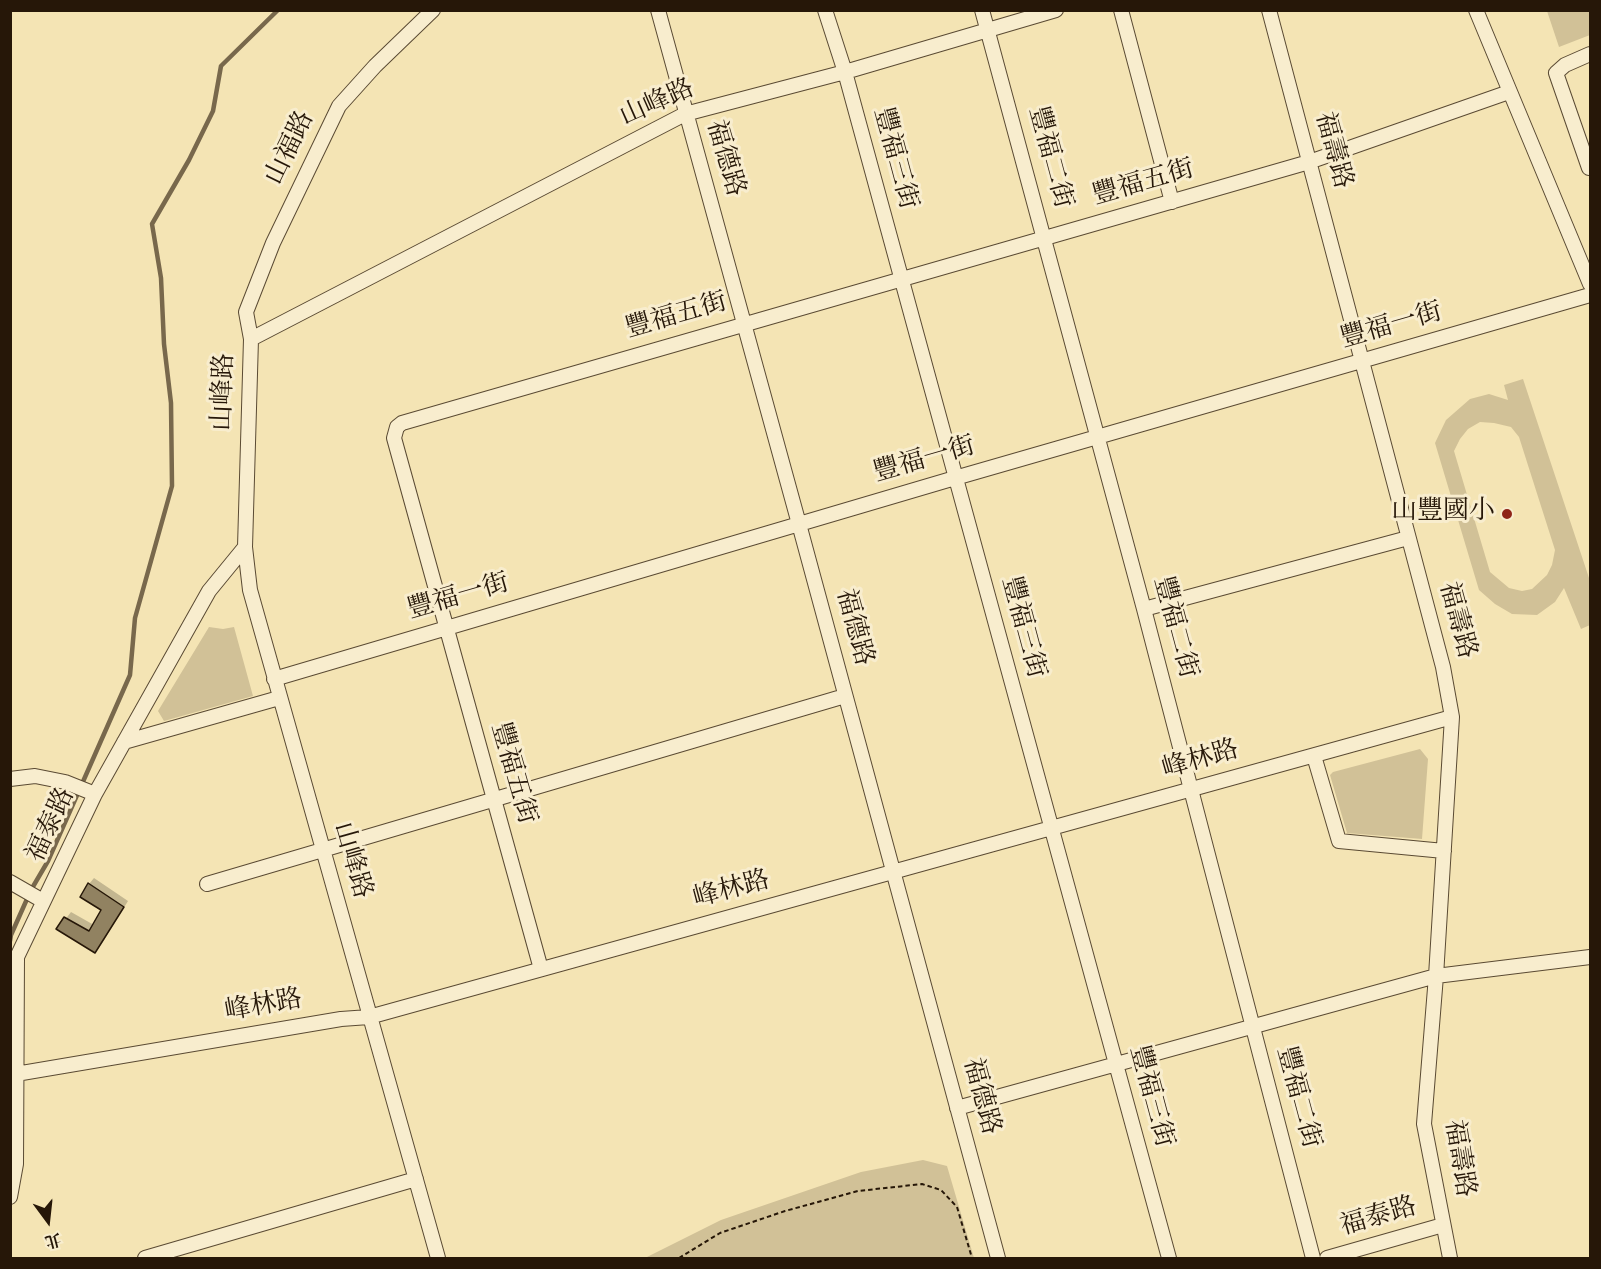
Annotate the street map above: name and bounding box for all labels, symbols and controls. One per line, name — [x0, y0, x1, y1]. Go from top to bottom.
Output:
street label: 山峰路 — [616, 75, 700, 135]
street label: 豐福二街 — [1019, 104, 1077, 212]
street label: 豐福三街 — [864, 105, 922, 213]
street label: 山福路 — [261, 107, 323, 191]
street label: 福壽路 — [1306, 109, 1356, 193]
street label: 福德路 — [697, 117, 749, 201]
street label: 豐福五街 — [1090, 156, 1198, 214]
street label: 豐福五街 — [623, 289, 731, 347]
street label: 豐福一街 — [1338, 299, 1446, 357]
street label: 山峰路 — [209, 352, 243, 432]
street label: 豐福一街 — [871, 433, 979, 491]
place label: 山豐國小 — [1391, 498, 1495, 530]
marker: 山豐國小 — [1500, 507, 1514, 521]
street label: 豐福一街 — [405, 570, 513, 628]
street label: 豐福三街 — [992, 574, 1050, 682]
street label: 豐福二街 — [1144, 574, 1202, 682]
street label: 福壽路 — [1430, 579, 1480, 663]
street label: 福德路 — [827, 586, 877, 670]
street label: 豐福五街 — [482, 720, 540, 828]
street label: 峰林路 — [1159, 736, 1243, 788]
street label: 福泰路 — [22, 784, 84, 868]
street label: 山峰路 — [324, 819, 376, 903]
street label: 峰林路 — [690, 867, 774, 917]
street label: 峰林路 — [223, 986, 305, 1030]
street label: 豐福三街 — [1120, 1043, 1178, 1151]
street label: 豐福二街 — [1267, 1044, 1325, 1152]
street label: 福德路 — [954, 1055, 1004, 1139]
street label: 福壽路 — [1435, 1118, 1479, 1200]
north arrow — [18, 1191, 78, 1251]
street label: 福泰路 — [1337, 1193, 1421, 1245]
text: 北 — [42, 1226, 64, 1252]

